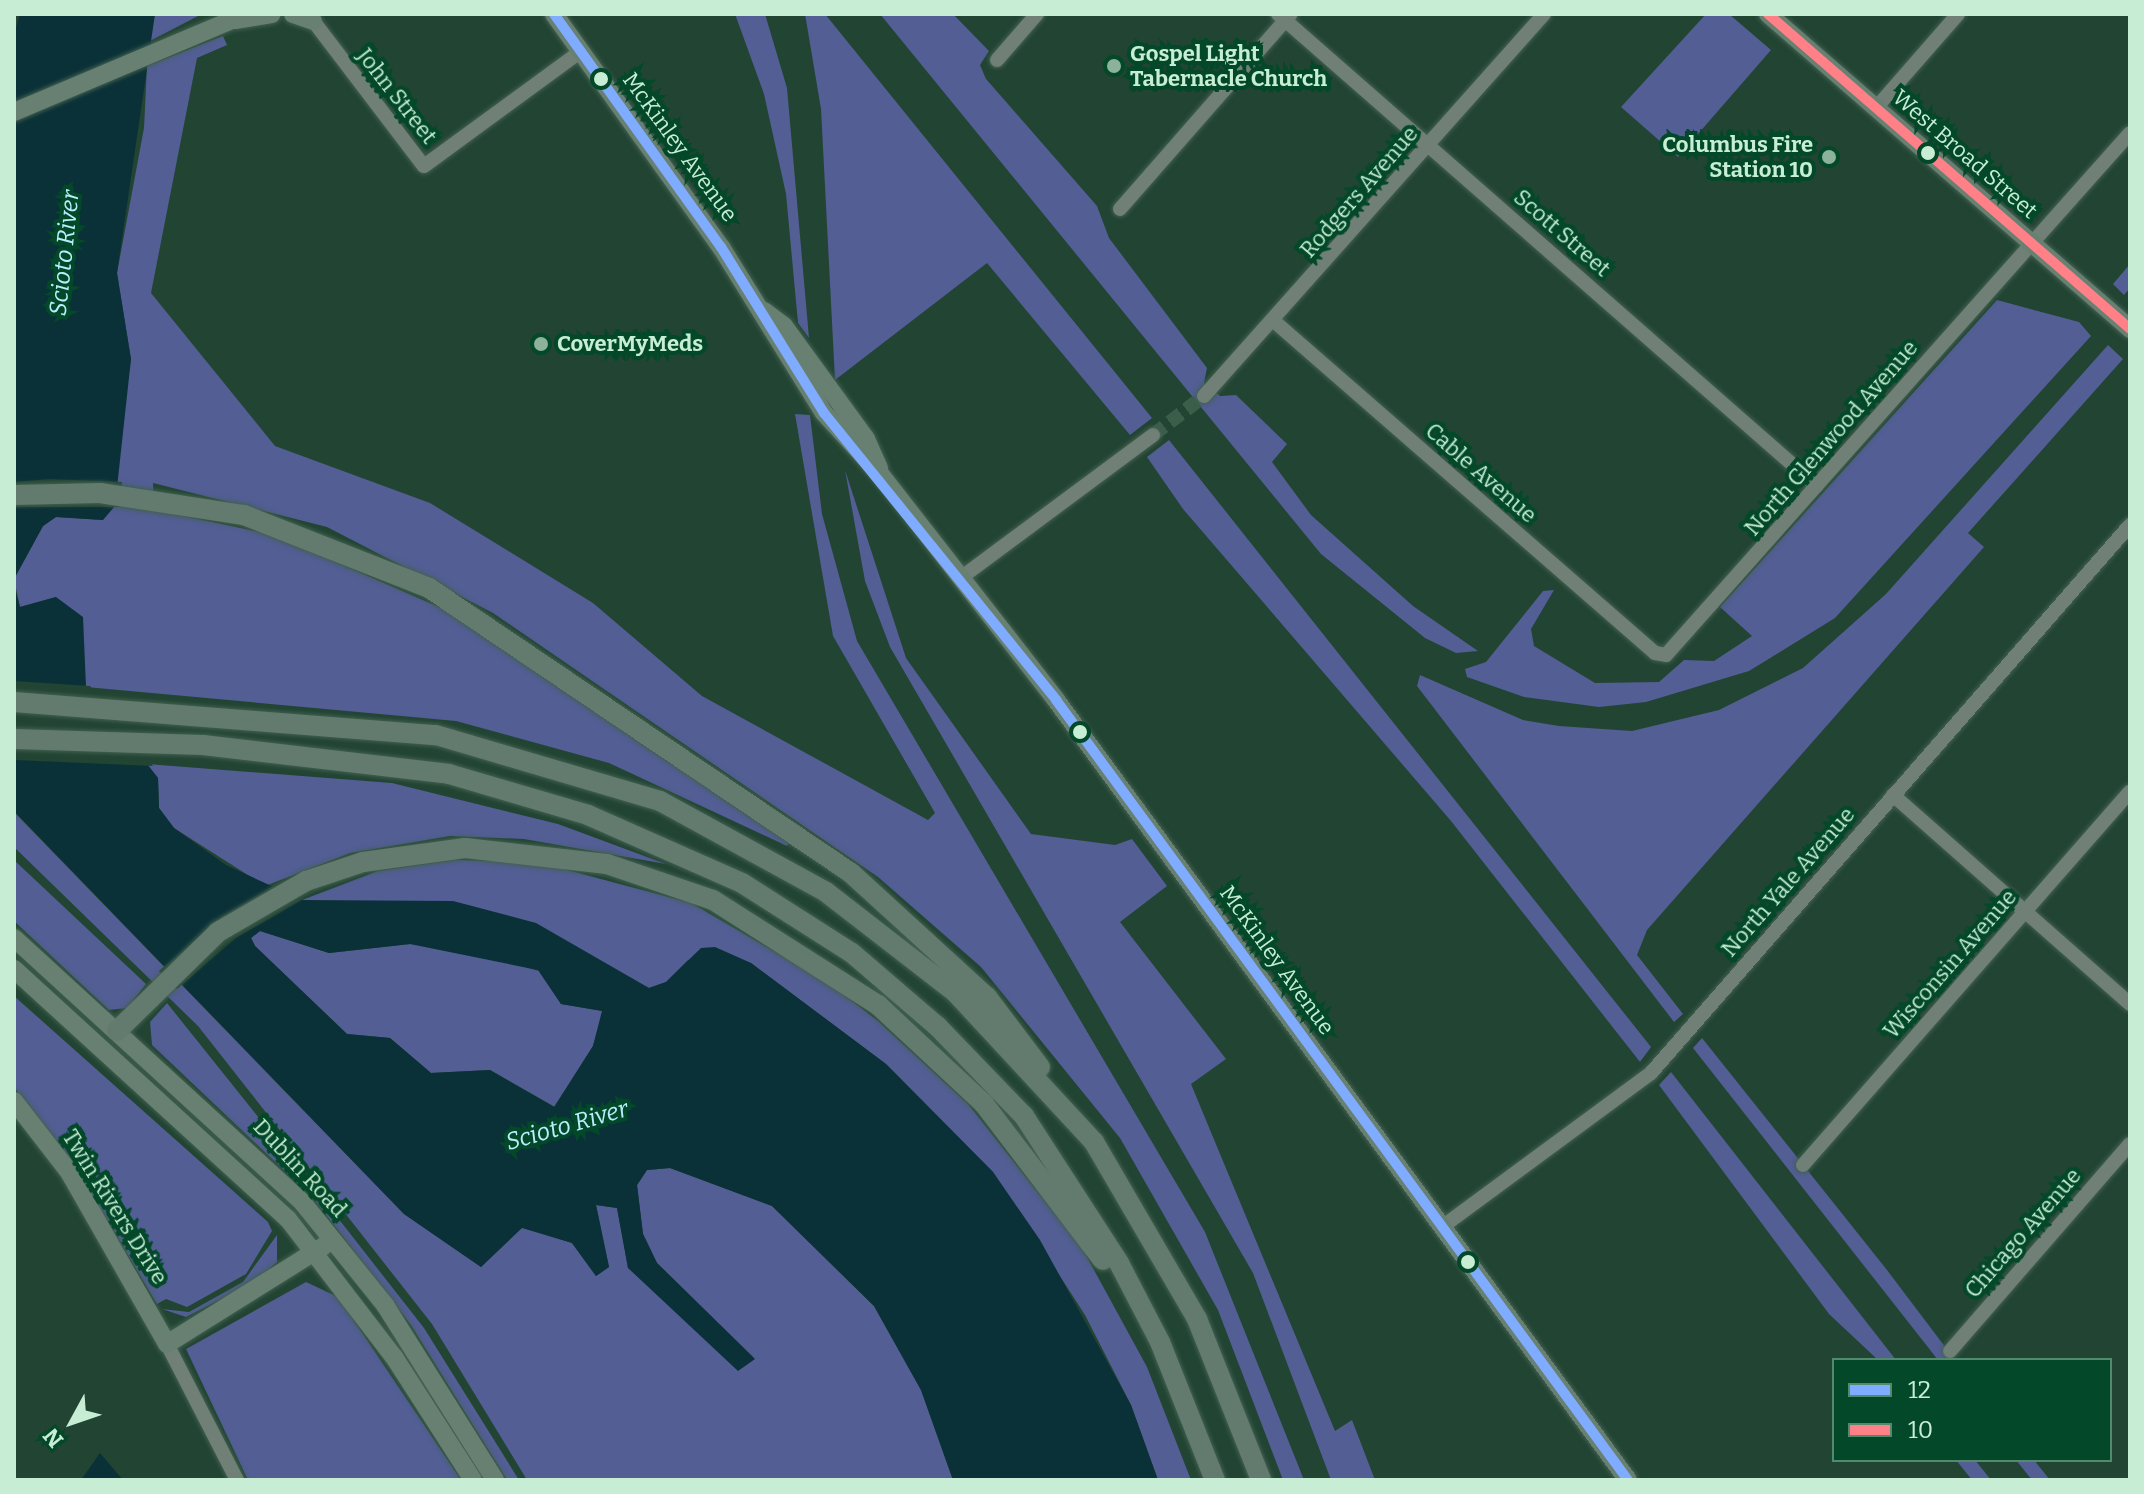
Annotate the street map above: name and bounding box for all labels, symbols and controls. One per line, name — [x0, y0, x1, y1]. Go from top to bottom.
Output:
place label: Gospel Light Tabernacle Church — [1130, 40, 1327, 92]
street label: John Street — [352, 43, 442, 149]
marker: Gospel Light Tabernacle Church — [1105, 57, 1123, 75]
street label: McKinley Avenue — [617, 67, 743, 227]
unlabelled marker — [593, 71, 609, 87]
street label: West Broad Street — [1887, 84, 2043, 224]
street label: Rodgers Avenue — [1295, 121, 1423, 263]
place label: Columbus Fire Station 10 — [1662, 131, 1813, 182]
unlabelled marker — [1920, 145, 1936, 161]
marker: Columbus Fire Station 10 — [1820, 148, 1838, 166]
street label: Scott Street — [1508, 184, 1616, 282]
water label: Scioto River — [44, 189, 86, 317]
place label: CoverMyMeds — [557, 331, 703, 357]
marker: CoverMyMeds — [532, 335, 550, 353]
street label: North Glenwood Avenue — [1739, 335, 1923, 541]
street label: Cable Avenue — [1420, 418, 1542, 528]
unlabelled marker — [1072, 724, 1088, 740]
street label: North Yale Avenue — [1716, 802, 1860, 962]
street label: McKinley Avenue — [1214, 880, 1340, 1040]
street label: Wisconsin Avenue — [1878, 884, 2022, 1044]
water label: Scioto River — [502, 1095, 632, 1157]
street label: Dublin Road — [248, 1113, 352, 1223]
street label: Twin Rivers Drive — [57, 1125, 173, 1289]
street label: Chicago Avenue — [1960, 1163, 2086, 1303]
unlabelled marker — [1460, 1254, 1476, 1270]
legend — [1832, 1358, 2112, 1462]
text: 12 — [1908, 1376, 1931, 1404]
north arrow — [32, 1382, 112, 1462]
text: 10 — [1908, 1416, 1933, 1444]
text: N — [37, 1423, 69, 1453]

